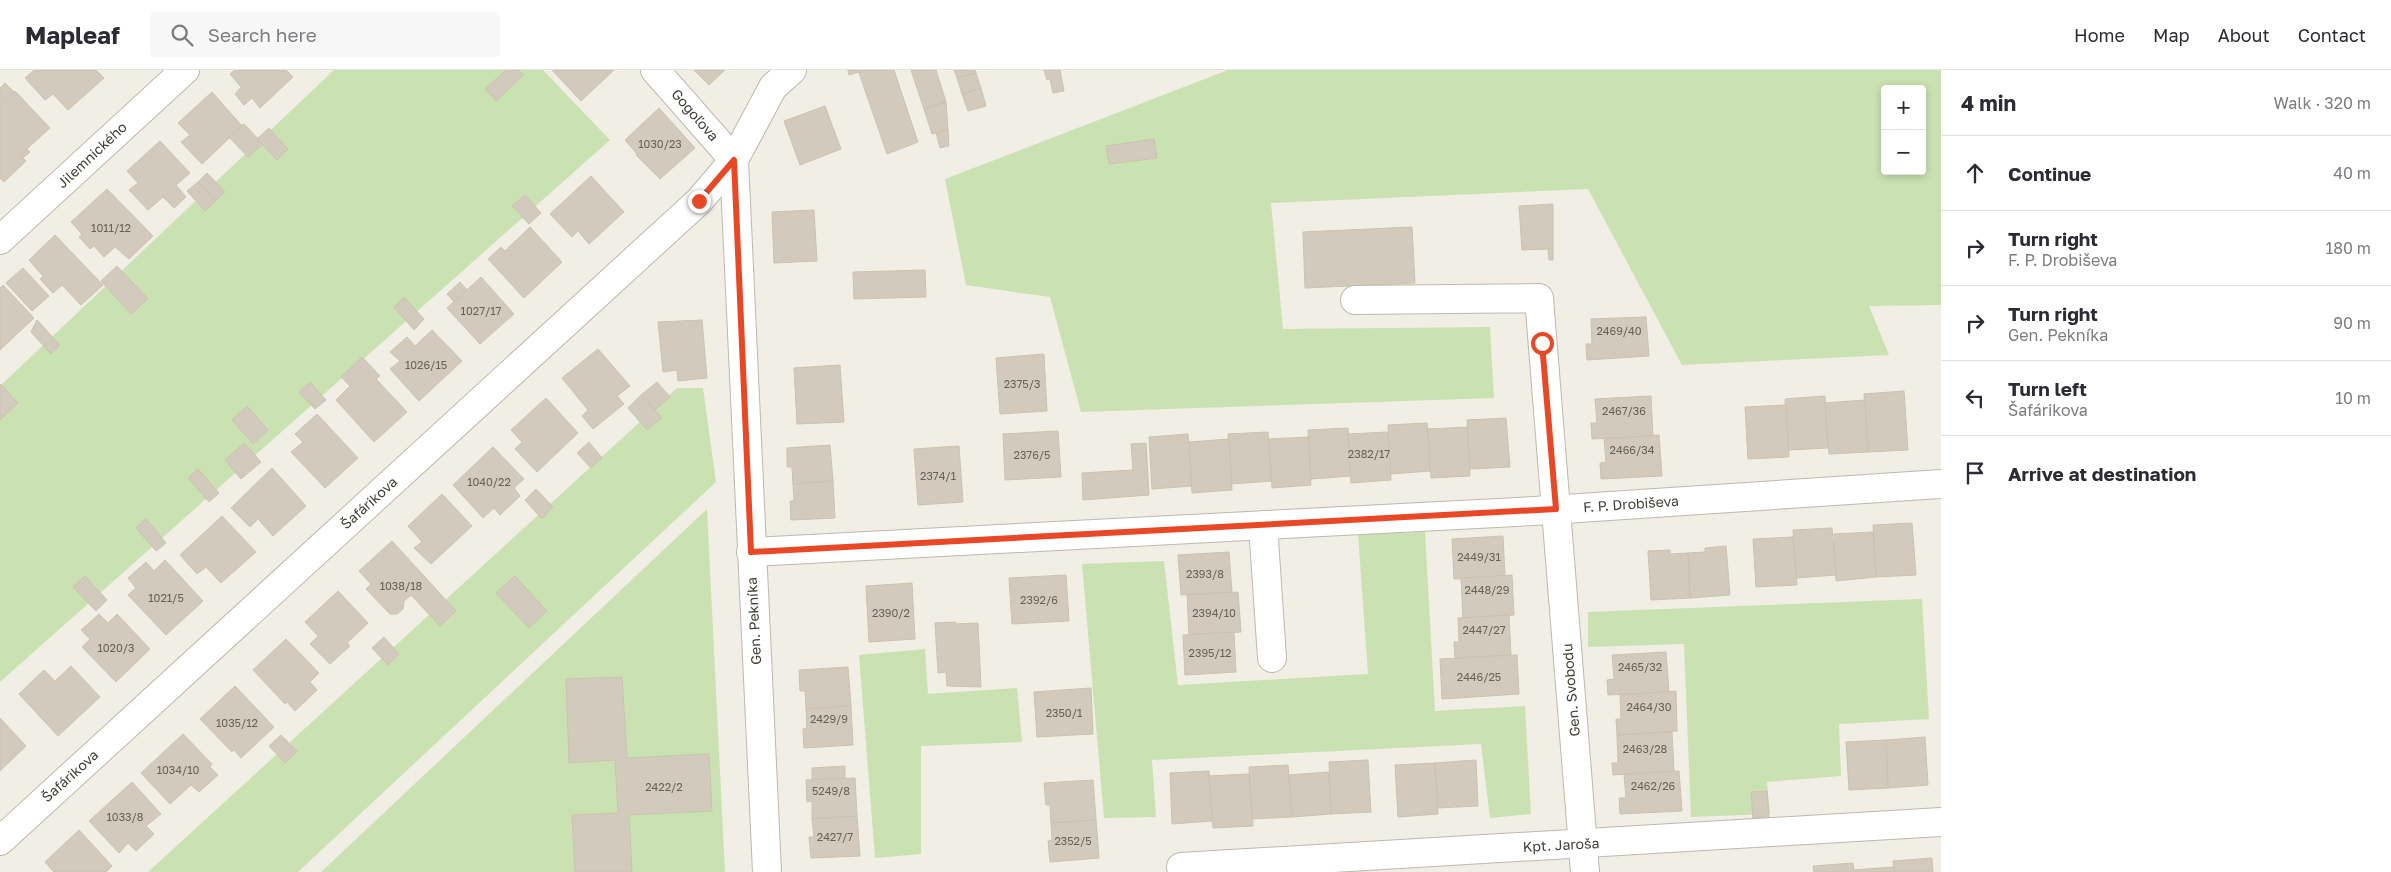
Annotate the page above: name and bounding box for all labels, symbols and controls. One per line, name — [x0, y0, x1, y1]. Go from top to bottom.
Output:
search box — [150, 12, 500, 57]
text: Mapleaf — [25, 20, 120, 49]
icon: search — [168, 21, 196, 49]
text: Search here — [208, 23, 317, 46]
text: Home — [2074, 24, 2125, 46]
text: Map — [2153, 24, 2190, 46]
text: About — [2218, 24, 2270, 46]
text: Contact — [2298, 24, 2366, 46]
street label: Gogoľova — [668, 85, 723, 144]
map controls — [1881, 85, 1926, 175]
button: + — [1881, 85, 1926, 130]
text: 4 min — [1961, 90, 2016, 116]
text: Walk · 320 m — [2274, 93, 2371, 113]
street label: Jilemnického — [53, 118, 130, 191]
button: − — [1881, 130, 1926, 175]
house number: 1030/23 — [638, 137, 682, 150]
icon: ahead — [1961, 159, 1989, 187]
text: Continue — [2008, 162, 2091, 185]
text: 40 m — [2333, 163, 2371, 183]
route end — [688, 190, 711, 213]
house number: 1011/12 — [91, 221, 131, 234]
text: Turn right — [2008, 227, 2098, 250]
icon: right — [1961, 234, 1989, 262]
text: 180 m — [2325, 238, 2371, 258]
text: F. P. Drobiševa — [2008, 250, 2117, 270]
text: Turn right — [2008, 302, 2098, 325]
house number: 1027/17 — [461, 304, 502, 317]
icon: right — [1961, 309, 1989, 337]
text: 90 m — [2333, 313, 2371, 333]
house number: 2469/40 — [1596, 324, 1642, 337]
text: Gen. Pekníka — [2008, 325, 2108, 345]
route start — [1531, 332, 1554, 355]
house number: 1026/15 — [405, 358, 447, 371]
house number: 2375/3 — [1004, 377, 1040, 390]
text: Turn left — [2008, 377, 2087, 400]
icon: left — [1961, 384, 1989, 412]
text: 10 m — [2335, 388, 2371, 408]
text: Šafárikova — [2008, 400, 2088, 420]
house number: 2467/36 — [1602, 404, 1646, 417]
house number: 2466/34 — [1610, 443, 1655, 456]
house number: 2382/17 — [1348, 447, 1390, 460]
house number: 2376/5 — [1014, 448, 1050, 461]
icon: arrive — [1961, 459, 1989, 487]
text: Arrive at destination — [2008, 462, 2196, 485]
house number: 2374/1 — [920, 469, 956, 482]
street label: Šafárikova — [337, 473, 400, 532]
house number: 1040/22 — [467, 475, 511, 488]
street label: F. P. Drobiševa — [1583, 492, 1679, 515]
house number: 2449/31 — [1457, 550, 1501, 563]
house number: 2393/8 — [1186, 567, 1224, 580]
street label: Gen. Pekníka — [743, 577, 764, 665]
house number: 1038/18 — [380, 579, 423, 592]
house number: 2448/29 — [1465, 583, 1509, 596]
house number: 1021/5 — [148, 591, 184, 604]
house number: 2392/6 — [1020, 593, 1058, 606]
house number: 2390/2 — [872, 606, 910, 619]
house number: 2394/10 — [1192, 606, 1236, 619]
house number: 2447/27 — [1462, 623, 1506, 636]
house number: 1020/3 — [97, 641, 135, 654]
street label: Gen. Svobodu — [1558, 643, 1583, 737]
house number: 2395/12 — [1189, 646, 1231, 659]
house number: 2465/32 — [1618, 660, 1662, 673]
house number: 2446/25 — [1457, 670, 1501, 683]
house number: 2464/30 — [1627, 700, 1672, 713]
house number: 2350/1 — [1046, 706, 1082, 719]
house number: 2429/9 — [810, 712, 848, 725]
house number: 1035/12 — [216, 716, 258, 729]
house number: 2463/28 — [1623, 742, 1668, 755]
street label: Šafárikova — [38, 746, 101, 805]
house number: 1034/10 — [157, 763, 200, 776]
house number: 2462/26 — [1631, 779, 1676, 792]
house number: 2422/2 — [645, 780, 683, 793]
house number: 5249/8 — [812, 784, 850, 797]
house number: 1033/8 — [106, 810, 144, 823]
house number: 2427/7 — [817, 830, 853, 843]
house number: 2352/5 — [1054, 834, 1092, 847]
street label: Kpt. Jaroša — [1522, 834, 1600, 855]

